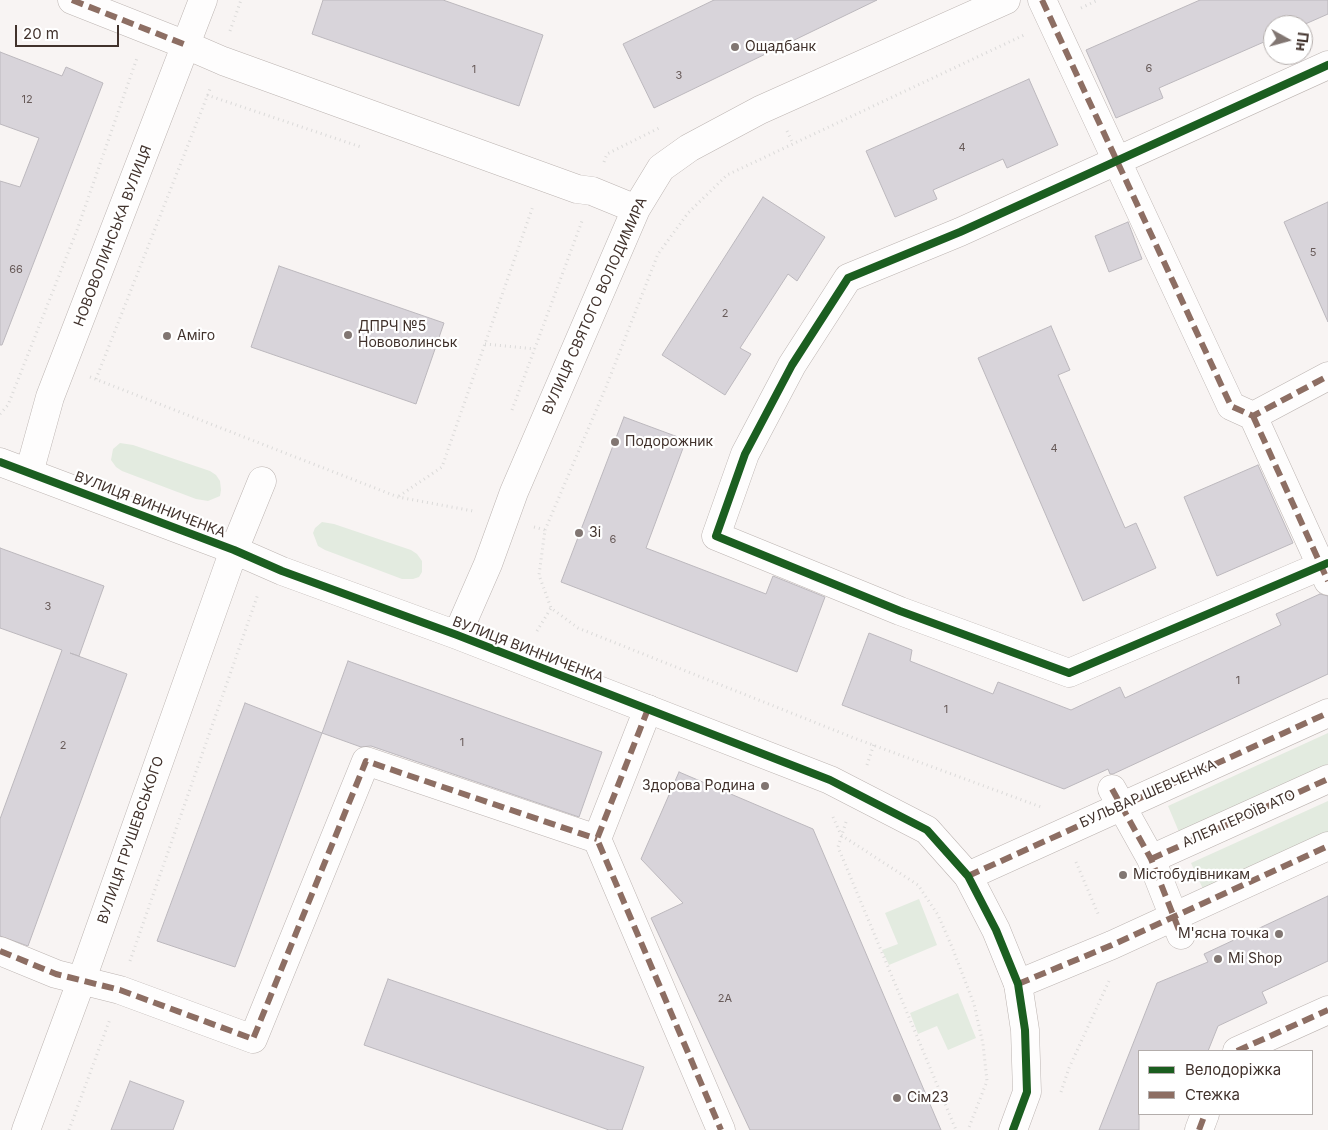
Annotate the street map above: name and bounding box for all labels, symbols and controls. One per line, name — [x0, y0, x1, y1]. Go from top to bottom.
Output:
scale bar — [18, 15, 121, 47]
north arrow — [1263, 15, 1313, 65]
text: 20 m — [23, 24, 59, 43]
text: Пн — [1293, 31, 1312, 52]
place label: Ощадбанк — [745, 39, 816, 55]
marker: Ощадбанк — [729, 41, 741, 53]
house number: 6 — [1146, 62, 1152, 76]
house number: 1 — [472, 63, 476, 77]
house number: 3 — [676, 69, 682, 83]
house number: 12 — [21, 93, 33, 107]
house number: 4 — [958, 141, 966, 155]
street label: НОВОВОЛИНСЬКА ВУЛИЦЯ — [71, 143, 155, 329]
street label: ВУЛИЦЯ СВЯТОГО ВОЛОДИМИРА — [539, 195, 651, 417]
house number: 5 — [1310, 246, 1316, 260]
house number: 66 — [9, 263, 23, 277]
house number: 2 — [722, 307, 728, 321]
place label: ДПРЧ №5 Нововолинськ — [358, 319, 457, 352]
place label: Аміго — [177, 328, 215, 344]
marker: ДПРЧ №5 Нововолинськ — [342, 329, 354, 341]
marker: Аміго — [161, 330, 173, 342]
place label: Подорожник — [625, 434, 713, 450]
marker: Подорожник — [609, 436, 621, 448]
house number: 4 — [1050, 442, 1058, 456]
street label: ВУЛИЦЯ ВИННИЧЕНКА — [72, 468, 228, 542]
place label: 3і — [589, 525, 601, 541]
marker: 3і — [573, 527, 585, 539]
house number: 6 — [610, 533, 616, 547]
house number: 3 — [45, 600, 51, 614]
street label: ВУЛИЦЯ ВИННИЧЕНКА — [450, 613, 606, 687]
house number: 1 — [1236, 674, 1240, 688]
house number: 1 — [944, 703, 948, 717]
house number: 1 — [460, 736, 464, 750]
house number: 2 — [60, 739, 66, 753]
street label: ВУЛИЦЯ ГРУШЕВСЬКОГО — [94, 754, 168, 926]
street label: БУЛЬВАР ШЕВЧЕНКА — [1077, 756, 1219, 832]
place label: Здорова Родина — [642, 778, 755, 794]
marker: Здорова Родина — [759, 780, 771, 792]
street label: АЛЕЯ ГЕРОЇВ АТО — [1180, 786, 1298, 852]
place label: Містобудівникам — [1133, 867, 1250, 883]
marker: Містобудівникам — [1117, 869, 1129, 881]
place label: М'ясна точка — [1178, 926, 1269, 942]
marker: М'ясна точка — [1273, 928, 1285, 940]
place label: Mi Shop — [1228, 951, 1282, 967]
marker: Mi Shop — [1212, 953, 1224, 965]
house number: 2А — [718, 992, 732, 1006]
legend — [1138, 1050, 1313, 1115]
text: Велодоріжка — [1185, 1060, 1281, 1079]
text: Стежка — [1185, 1085, 1240, 1104]
place label: Сім23 — [907, 1090, 949, 1106]
marker: Сім23 — [891, 1092, 903, 1104]

